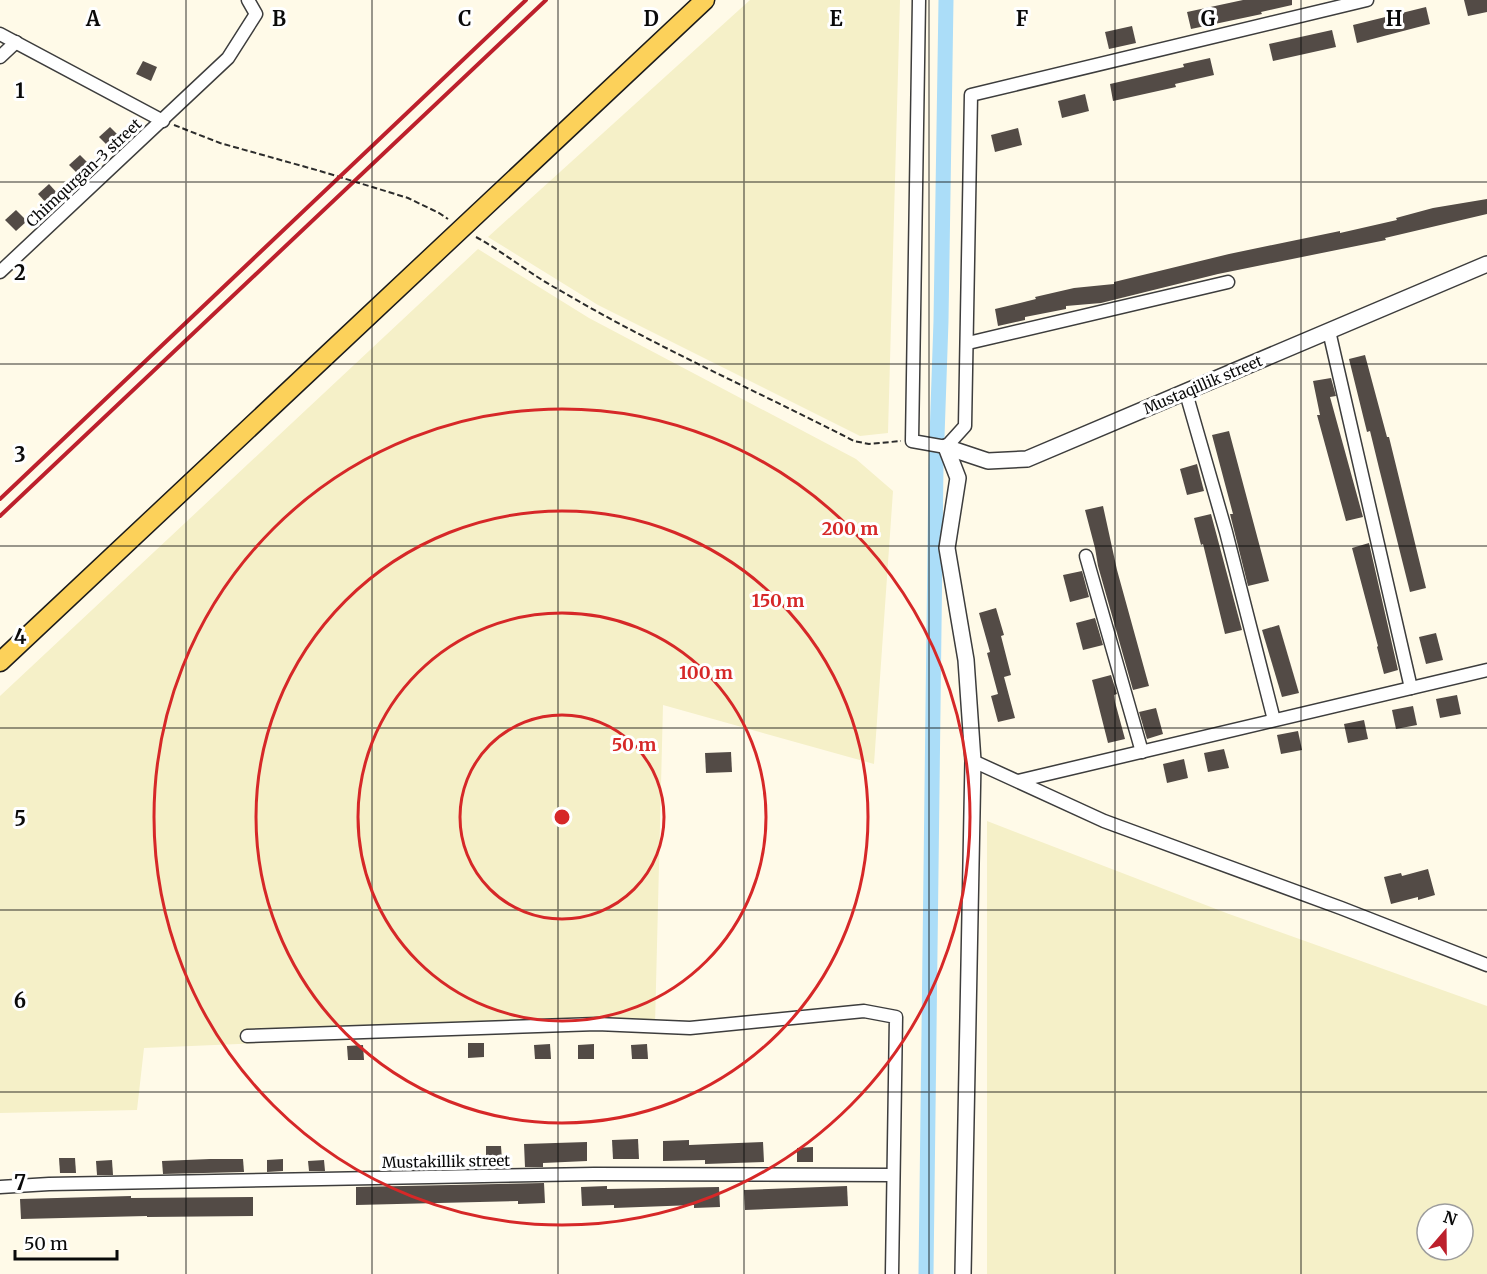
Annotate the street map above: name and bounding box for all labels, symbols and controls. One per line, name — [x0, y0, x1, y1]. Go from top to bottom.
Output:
text: A — [85, 6, 101, 31]
text: B — [272, 6, 286, 31]
text: C — [458, 6, 472, 31]
text: D — [643, 6, 659, 31]
text: E — [829, 6, 843, 31]
text: F — [1016, 6, 1029, 31]
text: G — [1201, 6, 1216, 31]
text: H — [1386, 6, 1402, 31]
text: 1 — [15, 78, 25, 103]
street label: Chimqurgan-3 street — [22, 114, 145, 231]
text: 2 — [14, 260, 26, 285]
street label: Mustaqillik street — [1140, 351, 1265, 418]
text: 3 — [14, 442, 26, 467]
text: 200 m — [822, 517, 878, 540]
text: 150 m — [752, 589, 804, 612]
text: 4 — [14, 624, 27, 649]
text: 100 m — [679, 661, 733, 684]
text: 50 m — [612, 733, 656, 756]
text: 5 — [14, 806, 26, 831]
centre of rings — [552, 807, 572, 827]
text: 6 — [14, 988, 26, 1013]
street label: Mustakillik street — [382, 1151, 510, 1172]
text: 7 — [14, 1170, 26, 1195]
north arrow — [1415, 1202, 1475, 1262]
text: N — [1441, 1206, 1460, 1230]
scale bar — [15, 1223, 117, 1261]
text: 50 m — [24, 1232, 68, 1255]

